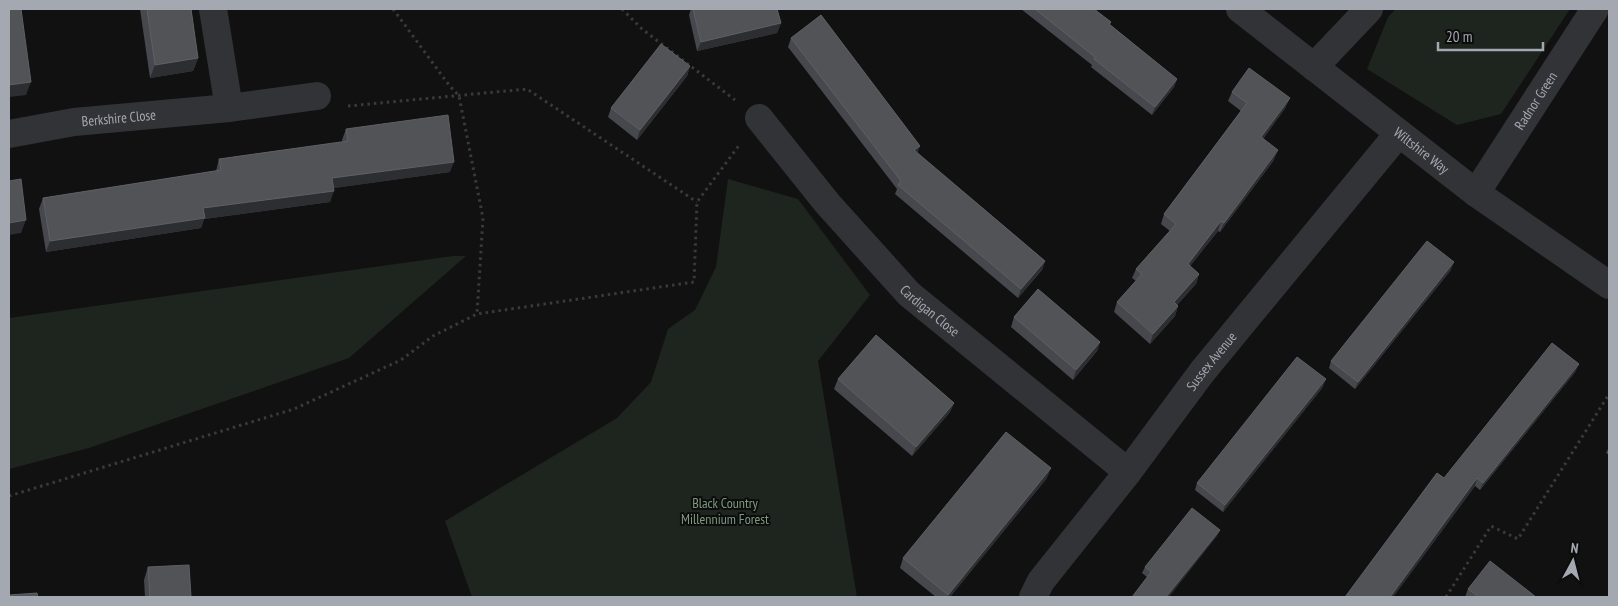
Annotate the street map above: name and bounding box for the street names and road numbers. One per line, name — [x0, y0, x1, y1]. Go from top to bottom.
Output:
street label: Radnor Green — [1510, 68, 1561, 133]
street label: Berkshire Close — [81, 106, 157, 130]
street label: Wiltshire Way — [1390, 123, 1453, 178]
street label: Cardigan Close — [896, 281, 963, 341]
street label: Sussex Avenue — [1182, 328, 1241, 394]

